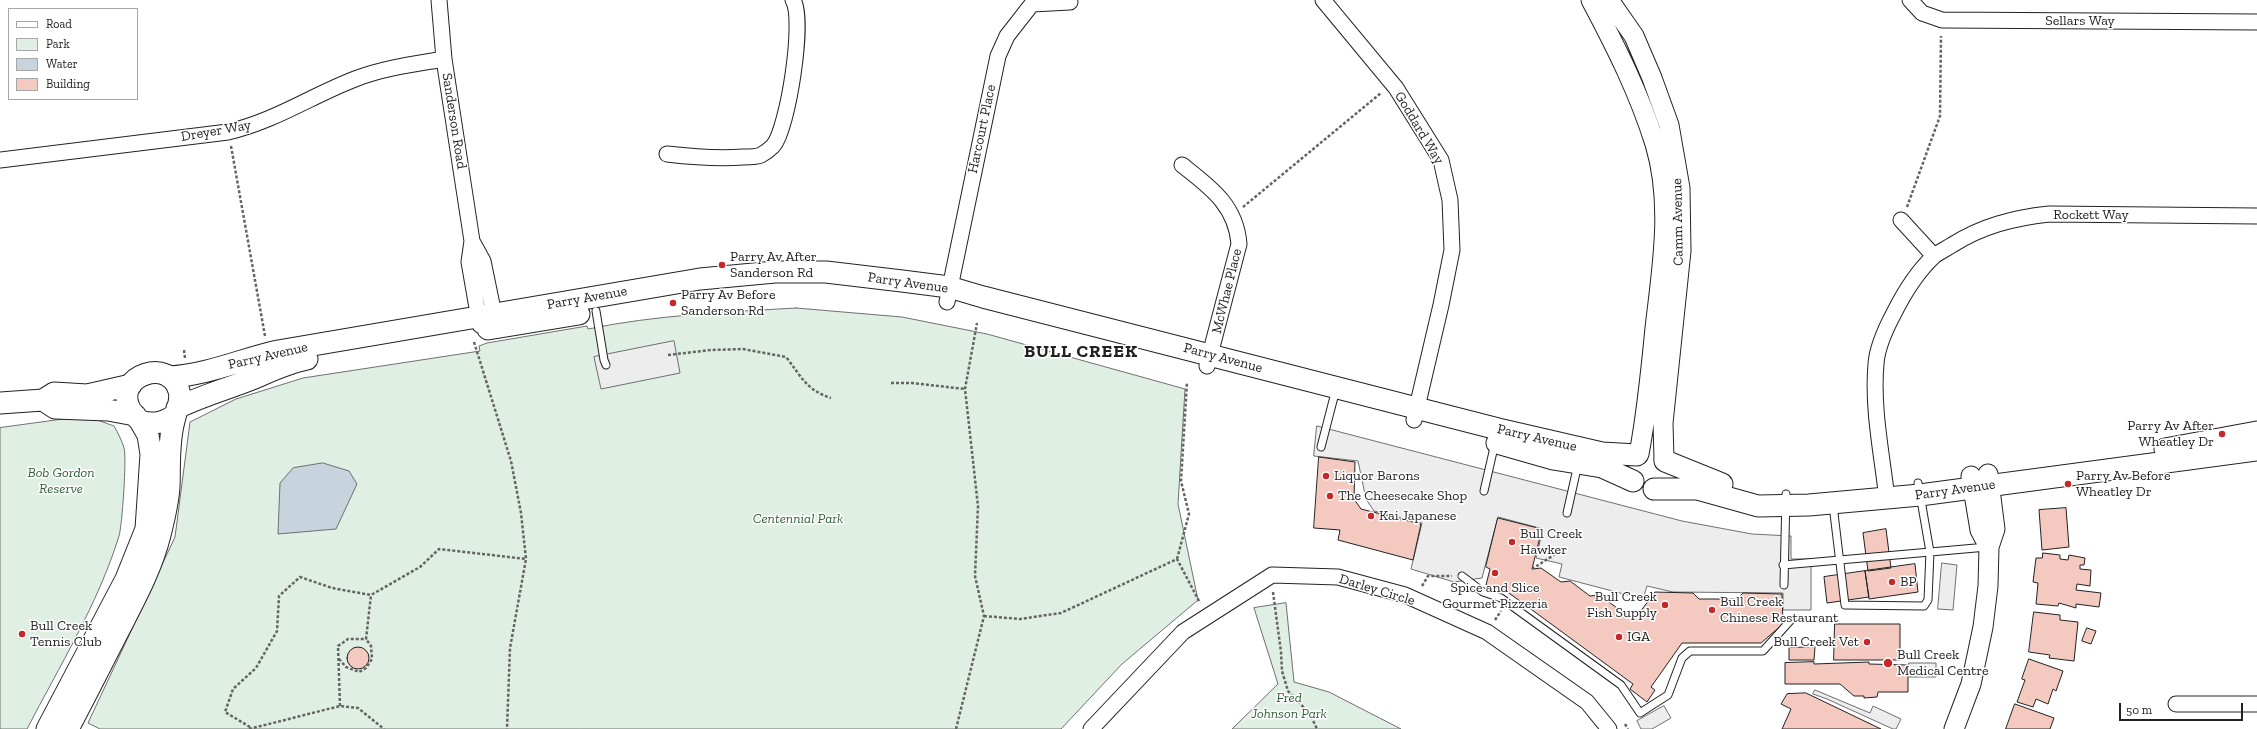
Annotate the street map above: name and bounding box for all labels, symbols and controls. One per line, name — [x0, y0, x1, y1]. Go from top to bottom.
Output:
legend — [8, 8, 138, 100]
street label: Sellars Way — [2045, 13, 2115, 29]
text: Road — [46, 17, 72, 31]
text: Park — [46, 37, 70, 51]
text: Water — [46, 57, 78, 71]
street label: Sanderson Road — [438, 72, 470, 170]
text: Building — [46, 77, 90, 91]
street label: Harcourt Place — [964, 83, 1000, 175]
street label: Goddard Way — [1391, 89, 1447, 167]
street label: Dreyer Way — [180, 117, 252, 145]
street label: Camm Avenue — [1669, 178, 1687, 266]
street label: Rockett Way — [2053, 207, 2129, 223]
street label: McWhae Place — [1208, 247, 1246, 335]
place label: Parry Av After Sanderson Rd — [730, 249, 817, 282]
marker: Parry Av After Sanderson Rd — [717, 260, 727, 270]
street label: Parry Avenue — [867, 269, 949, 297]
street label: Parry Avenue — [546, 283, 628, 313]
place label: Parry Av Before Sanderson Rd — [681, 287, 776, 320]
marker: Parry Av Before Sanderson Rd — [668, 298, 678, 308]
street label: Parry Avenue — [227, 339, 309, 373]
street label: Parry Avenue — [1182, 339, 1264, 377]
district label: BULL CREEK — [1024, 341, 1138, 363]
place label: Parry Av After Wheatley Dr — [2127, 418, 2214, 450]
street label: Parry Avenue — [1496, 421, 1578, 455]
marker: Parry Av After Wheatley Dr — [2217, 429, 2227, 439]
park label: Bob Gordon Reserve — [27, 465, 95, 498]
place label: Liquor Barons — [1334, 468, 1420, 484]
place label: Parry Av Before Wheatley Dr — [2076, 468, 2171, 500]
marker: Liquor Barons — [1321, 471, 1331, 481]
street label: Parry Avenue — [1914, 476, 1996, 504]
marker: Parry Av Before Wheatley Dr — [2063, 479, 2073, 489]
place label: The Cheesecake Shop — [1338, 488, 1467, 504]
marker: The Cheesecake Shop — [1325, 491, 1335, 501]
place label: Kai Japanese — [1379, 508, 1456, 524]
park label: Centennial Park — [753, 511, 843, 527]
marker: Kai Japanese — [1366, 511, 1376, 521]
place label: Bull Creek Hawker — [1520, 526, 1582, 558]
marker: Bull Creek Hawker — [1507, 537, 1517, 547]
marker: Spice and Slice Gourmet Pizzeria — [1490, 568, 1500, 578]
street label: Darley Circle — [1337, 571, 1417, 609]
place label: BP — [1900, 574, 1916, 590]
marker: BP — [1887, 577, 1897, 587]
place label: Spice and Slice Gourmet Pizzeria — [1442, 580, 1548, 612]
place label: Bull Creek Fish Supply — [1587, 589, 1657, 622]
place label: Bull Creek Chinese Restaurant — [1720, 594, 1838, 626]
marker: Bull Creek Fish Supply — [1660, 600, 1670, 610]
marker: Bull Creek Chinese Restaurant — [1707, 605, 1717, 615]
place label: Bull Creek Tennis Club — [30, 618, 102, 650]
marker: Bull Creek Tennis Club — [17, 629, 27, 639]
place label: IGA — [1627, 629, 1650, 645]
marker: IGA — [1614, 632, 1624, 642]
place label: Bull Creek Vet — [1774, 634, 1859, 650]
marker: Bull Creek Vet — [1862, 637, 1872, 647]
place label: Bull Creek Medical Centre — [1897, 647, 1989, 680]
marker: Bull Creek Medical Centre — [1882, 657, 1894, 669]
park label: Fred Johnson Park — [1251, 690, 1327, 722]
scale bar — [2121, 695, 2245, 721]
text: 50 m — [2126, 703, 2152, 717]

